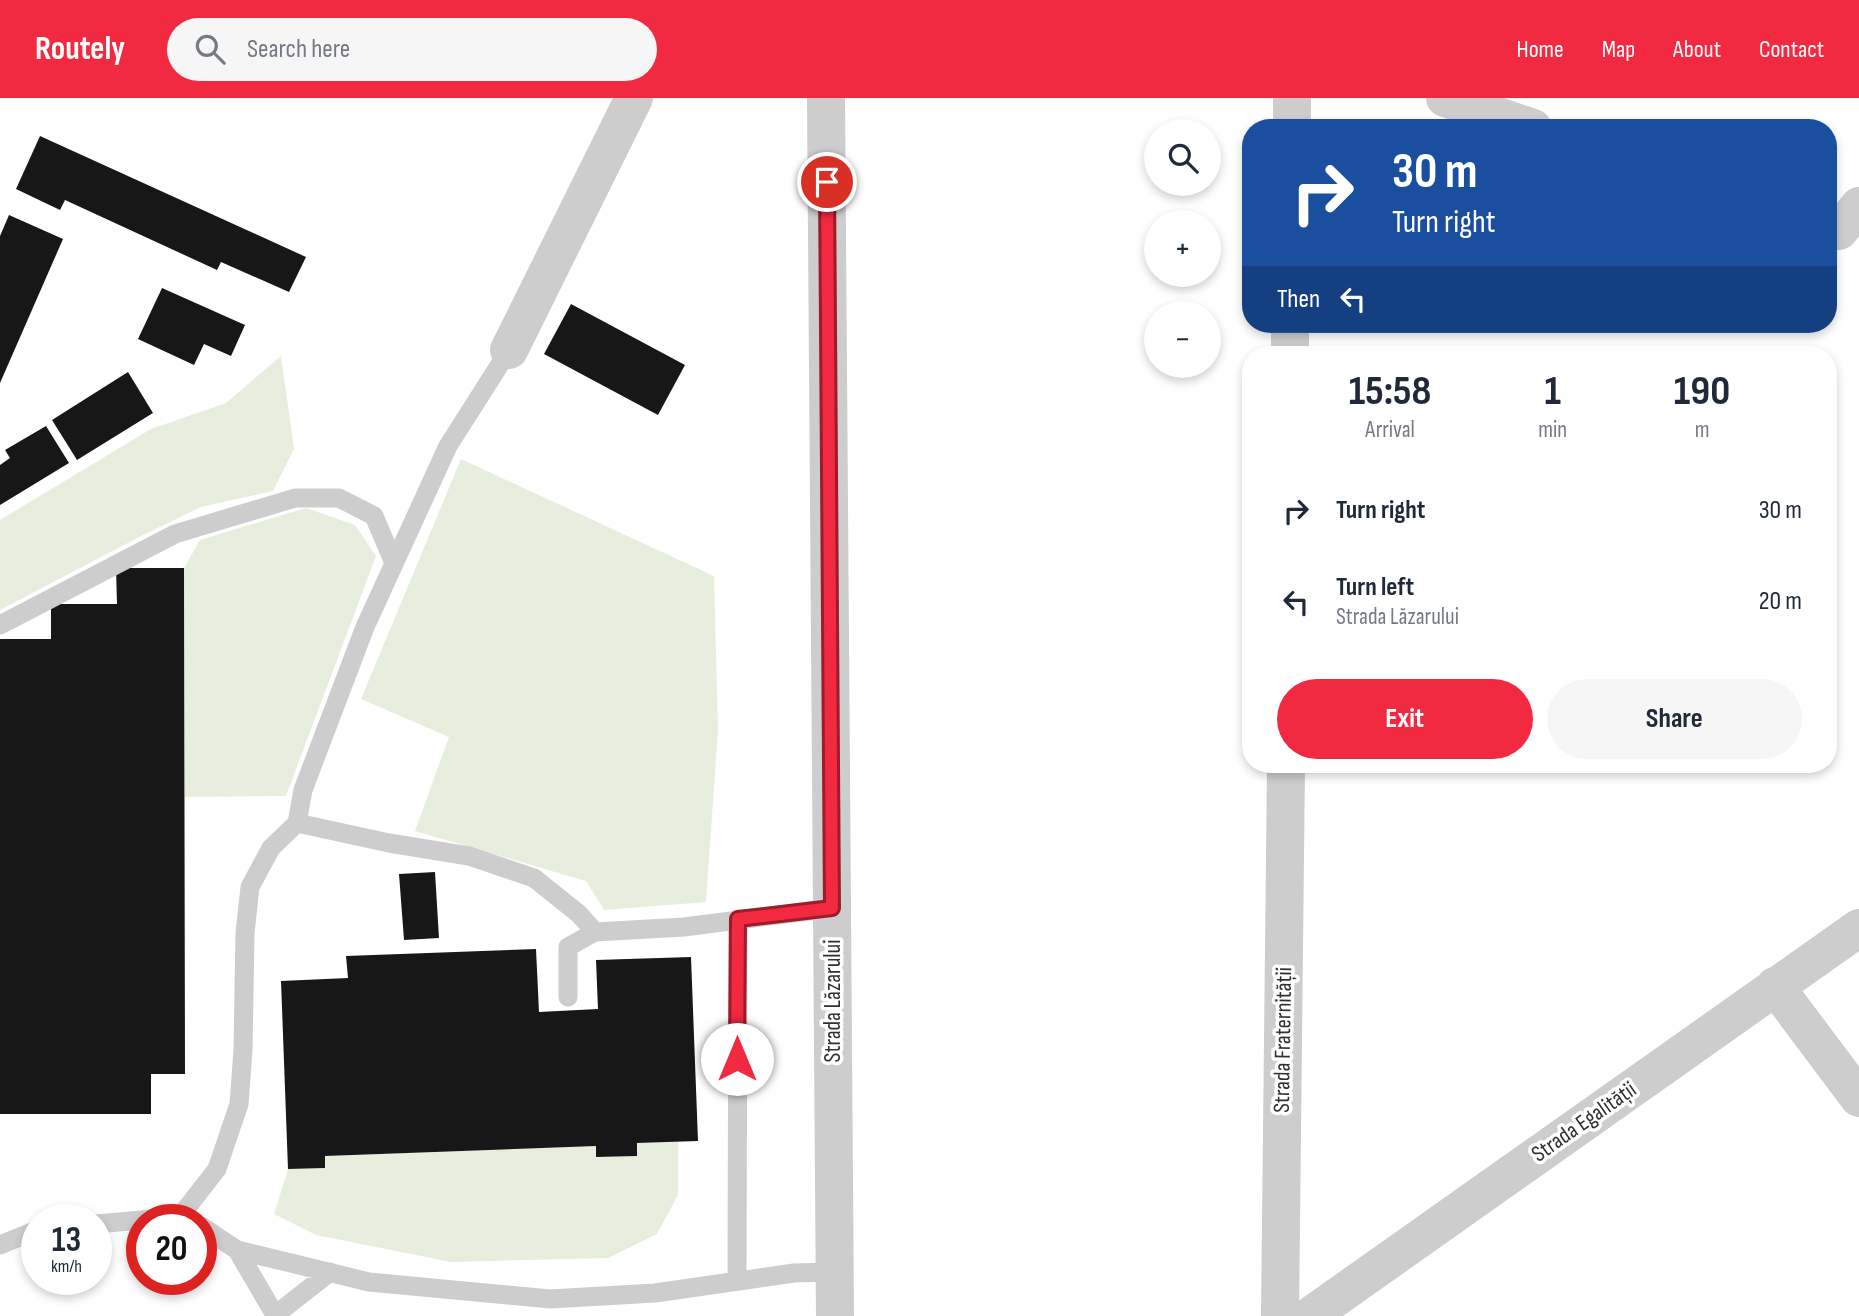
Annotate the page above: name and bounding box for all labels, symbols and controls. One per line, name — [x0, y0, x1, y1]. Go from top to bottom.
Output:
search box — [167, 18, 657, 81]
text: Routely — [35, 29, 125, 69]
icon: search — [191, 30, 229, 68]
text: Search here — [247, 34, 350, 65]
text: Home — [1516, 35, 1564, 64]
text: Map — [1602, 35, 1635, 64]
text: About — [1673, 35, 1721, 64]
text: Contact — [1759, 35, 1824, 64]
map controls — [1144, 119, 1221, 378]
button: search — [1144, 119, 1221, 196]
text: 30 m — [1392, 143, 1477, 202]
icon: right — [1277, 147, 1368, 238]
pin — [797, 152, 857, 212]
icon: arrive — [808, 163, 846, 201]
text: Turn right — [1392, 203, 1496, 242]
button: + — [1144, 210, 1221, 287]
icon: left — [1334, 280, 1372, 318]
text: Then — [1277, 284, 1320, 315]
button: − — [1144, 301, 1221, 378]
text: 15:58 — [1349, 366, 1431, 417]
text: 1 — [1544, 366, 1561, 417]
text: 190 — [1674, 366, 1730, 417]
text: Arrival — [1365, 416, 1415, 444]
text: min — [1538, 416, 1567, 444]
text: m — [1695, 416, 1709, 444]
icon: right — [1277, 492, 1315, 530]
text: Turn right — [1336, 495, 1425, 526]
text: 30 m — [1759, 495, 1802, 526]
text: Turn left — [1336, 572, 1414, 603]
icon: left — [1277, 583, 1315, 621]
text: 20 m — [1759, 586, 1802, 617]
text: Strada Lăzarului — [1336, 603, 1459, 631]
button: Exit — [1277, 679, 1533, 759]
button: Share — [1547, 679, 1802, 759]
street label: Strada Lăzarului — [819, 940, 847, 1062]
street label: Strada Fraternității — [1268, 967, 1298, 1113]
position arrow — [700, 1022, 774, 1096]
street label: Strada Egalității — [1526, 1076, 1642, 1168]
speed limit sign: 20 — [126, 1204, 217, 1295]
text: 13 — [52, 1219, 81, 1262]
text: km/h — [51, 1256, 82, 1277]

